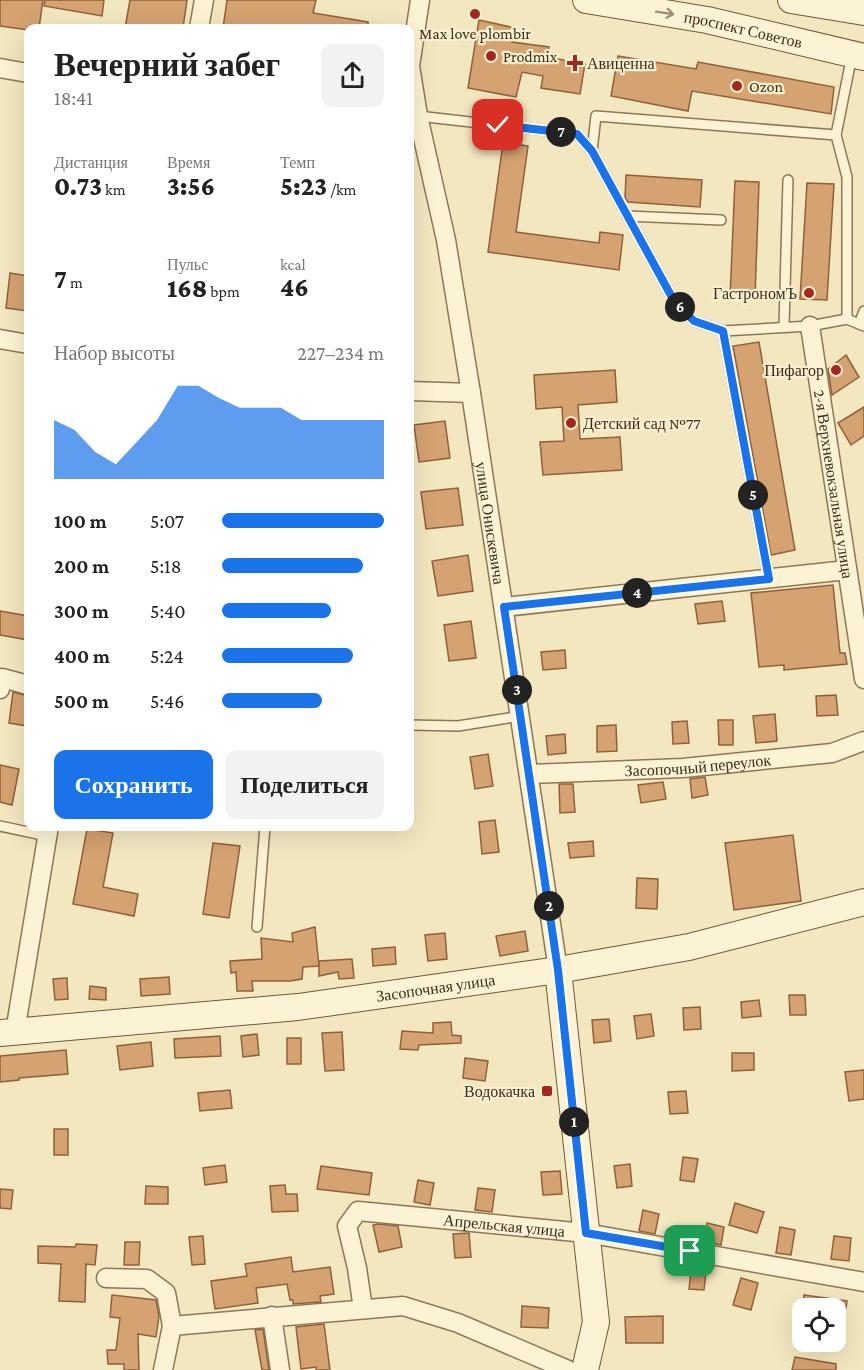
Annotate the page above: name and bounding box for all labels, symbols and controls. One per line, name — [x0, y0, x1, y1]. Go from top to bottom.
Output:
marker: Max love plombir — [468, 7, 482, 21]
one-way arrow — [654, 8, 674, 19]
street label: проспект Советов — [683, 8, 805, 51]
place label: Max love plombir — [419, 25, 531, 43]
button: share — [321, 44, 384, 107]
text: Вечерний забег — [54, 46, 280, 83]
place label: Prodmix — [503, 48, 558, 65]
marker: Prodmix — [484, 49, 498, 63]
place label: Авиценна — [587, 55, 655, 73]
marker: Авиценна — [568, 56, 582, 70]
place label: Ozon — [749, 78, 783, 95]
marker: Ozon — [730, 79, 744, 93]
text: 18:41 — [54, 87, 93, 109]
pin — [472, 99, 523, 150]
icon: check — [481, 108, 514, 141]
pin: 7 — [546, 117, 576, 147]
text: 7 — [557, 123, 565, 140]
text: Дистанция — [54, 154, 128, 171]
text: Время — [167, 154, 210, 171]
text: Темп — [280, 154, 315, 171]
text: 0.73 — [54, 172, 102, 201]
text: 3:56 — [167, 172, 215, 201]
text: 5:23 — [280, 172, 327, 201]
text: km — [102, 181, 126, 198]
text: /km — [327, 181, 356, 198]
text: Пульс — [167, 256, 208, 273]
text: kcal — [280, 256, 306, 273]
text: 7 — [54, 265, 67, 294]
text: 46 — [280, 273, 309, 302]
text: m — [67, 274, 83, 291]
text: 168 — [167, 274, 207, 303]
text: bpm — [207, 283, 240, 300]
place label: ГастрономЪ — [713, 285, 797, 303]
marker: ГастрономЪ — [802, 286, 816, 300]
pin: 6 — [665, 292, 695, 322]
text: 6 — [676, 298, 684, 315]
text: Набор высоты — [54, 342, 175, 364]
text: 227–234 m — [297, 342, 384, 364]
place label: Пифагор — [764, 362, 824, 380]
marker: Пифагор — [829, 363, 843, 377]
street label: 2-я Верхневокзальная улица — [811, 389, 857, 580]
place label: Детский сад №77 — [583, 415, 701, 433]
marker: Детский сад №77 — [564, 416, 578, 430]
street label: улица Онискевича — [472, 460, 508, 586]
pin: 5 — [738, 480, 768, 510]
text: 5 — [749, 486, 757, 503]
text: 100 m — [54, 510, 107, 532]
text: 5:07 — [150, 510, 184, 532]
text: 200 m — [54, 555, 109, 577]
text: 5:18 — [150, 555, 181, 577]
pin: 4 — [622, 578, 652, 608]
text: 4 — [633, 584, 641, 601]
text: 300 m — [54, 600, 109, 622]
text: 5:40 — [150, 600, 186, 622]
text: 400 m — [54, 645, 110, 667]
text: 5:24 — [150, 645, 184, 667]
pin: 3 — [502, 675, 532, 705]
text: 3 — [513, 681, 521, 698]
text: 500 m — [54, 690, 109, 712]
text: 5:46 — [150, 690, 184, 712]
button: Сохранить — [54, 750, 213, 819]
button: Поделиться — [225, 750, 384, 819]
street label: Засопочный переулок — [624, 751, 772, 779]
pin: 2 — [534, 891, 564, 921]
text: 2 — [545, 897, 553, 914]
street label: Засопочная улица — [375, 971, 496, 1004]
place label: Водокачка — [464, 1083, 535, 1101]
marker: Водокачка — [540, 1084, 554, 1098]
pin: 1 — [559, 1107, 589, 1137]
text: 1 — [571, 1113, 577, 1130]
street label: Апрельская улица — [443, 1211, 566, 1240]
pin — [664, 1225, 715, 1276]
icon: arrive — [673, 1234, 706, 1267]
map controls — [792, 1298, 846, 1352]
button: locate — [792, 1298, 846, 1352]

